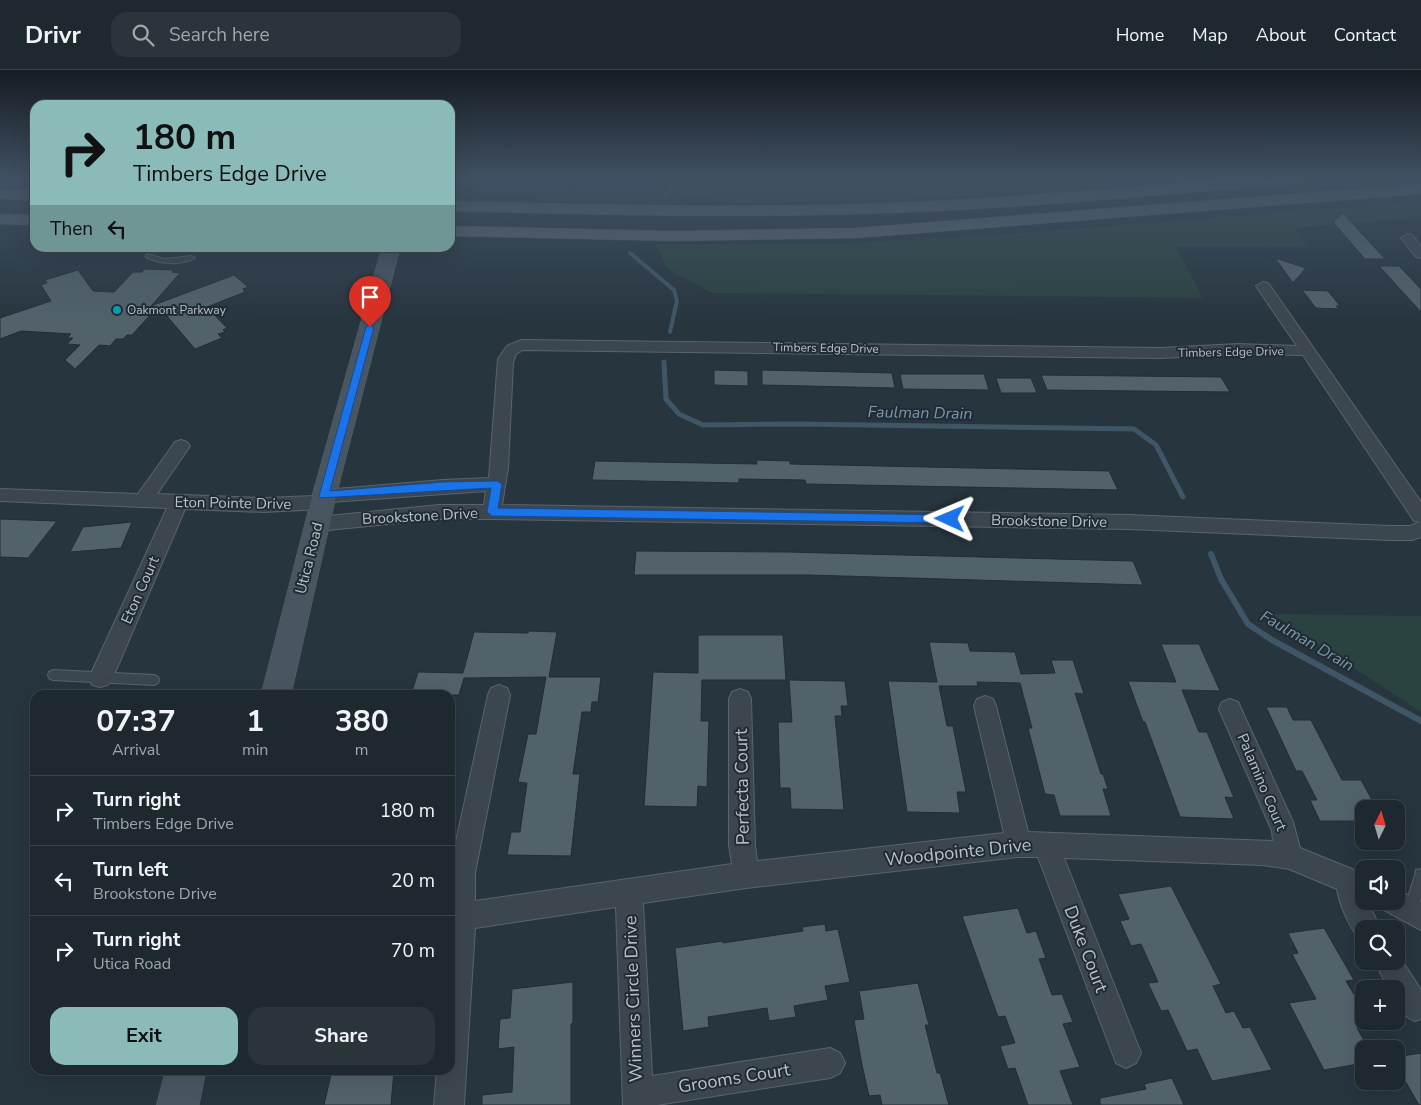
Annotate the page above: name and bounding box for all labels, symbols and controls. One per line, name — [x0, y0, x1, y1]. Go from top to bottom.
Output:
search box — [111, 12, 461, 57]
text: Drivr — [25, 19, 81, 51]
icon: search — [129, 21, 157, 49]
text: Search here — [169, 22, 270, 48]
text: Home — [1116, 23, 1164, 47]
text: Map — [1192, 23, 1228, 47]
text: About — [1256, 23, 1306, 47]
text: Contact — [1334, 23, 1396, 47]
text: 180 m — [133, 114, 236, 161]
icon: right — [50, 120, 115, 185]
text: Timbers Edge Drive — [133, 159, 327, 189]
icon: left — [103, 215, 131, 243]
text: Then — [50, 216, 93, 242]
pin — [349, 276, 391, 327]
icon: arrive — [356, 283, 384, 311]
place label: Oakmont Parkway — [127, 302, 227, 318]
marker: Oakmont Parkway — [111, 304, 123, 316]
street label: Timbers Edge Drive — [773, 339, 879, 357]
street label: Timbers Edge Drive — [1178, 343, 1284, 361]
water label: Faulman Drain — [867, 401, 973, 425]
street label: Eton Pointe Drive — [175, 492, 292, 514]
position arrow — [923, 492, 975, 544]
street label: Brookstone Drive — [362, 503, 478, 529]
street label: Brookstone Drive — [991, 510, 1107, 532]
street label: Utica Road — [290, 520, 328, 596]
street label: Eton Court — [116, 552, 164, 627]
water label: Faulman Drain — [1256, 605, 1358, 677]
text: 07:37 — [96, 701, 176, 742]
text: 1 — [246, 701, 264, 742]
text: 380 — [335, 701, 389, 742]
street label: Perfecta Court — [729, 728, 755, 845]
street label: Palamino Court — [1233, 730, 1292, 834]
text: Arrival — [112, 739, 160, 761]
text: min — [242, 739, 268, 761]
text: m — [355, 739, 369, 761]
text: Turn right — [93, 787, 180, 813]
icon: right — [50, 797, 78, 825]
text: 180 m — [380, 798, 435, 824]
north arrow — [1355, 800, 1405, 850]
map controls — [1355, 800, 1405, 1090]
text: Timbers Edge Drive — [93, 813, 234, 835]
street label: Woodpointe Drive — [884, 832, 1032, 872]
text: Turn left — [93, 857, 168, 883]
button: sound — [1355, 860, 1405, 910]
icon: left — [50, 867, 78, 895]
text: 20 m — [391, 868, 435, 894]
text: Brookstone Drive — [93, 883, 217, 905]
street label: Duke Court — [1058, 902, 1114, 997]
street label: Winners Circle Drive — [618, 915, 648, 1083]
button: search — [1355, 920, 1405, 970]
text: Turn right — [93, 927, 180, 953]
icon: right — [50, 937, 78, 965]
text: 70 m — [391, 938, 435, 964]
text: Utica Road — [93, 953, 171, 975]
button: + — [1355, 980, 1405, 1030]
button: Exit — [50, 1007, 238, 1065]
button: Share — [248, 1007, 435, 1065]
button: − — [1355, 1040, 1405, 1090]
street label: Grooms Court — [676, 1057, 792, 1099]

